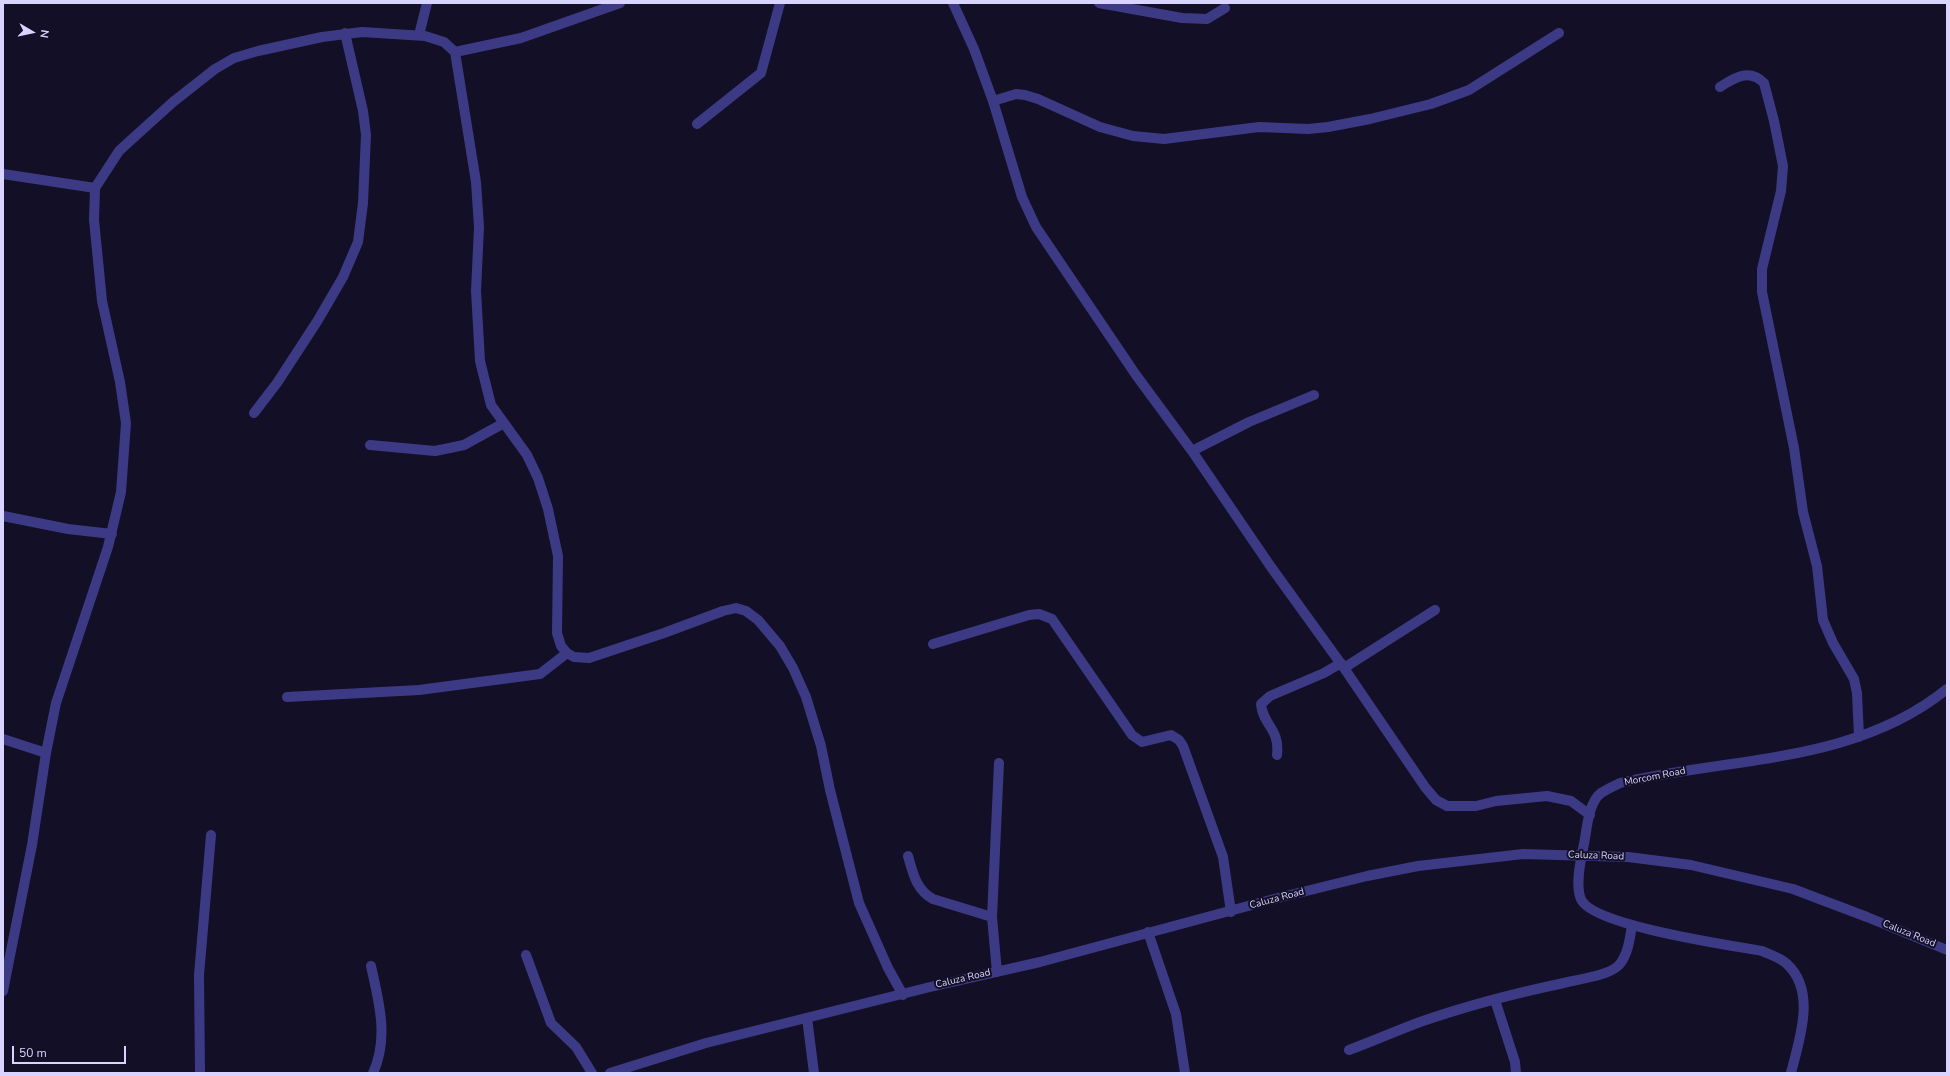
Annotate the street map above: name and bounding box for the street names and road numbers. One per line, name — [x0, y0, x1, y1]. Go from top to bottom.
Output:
street label: Morcom Road — [1623, 765, 1687, 789]
street label: Caluza Road — [1568, 849, 1624, 863]
street label: Caluza Road — [1248, 886, 1306, 912]
street label: Caluza Road — [1881, 918, 1937, 950]
street label: Caluza Road — [934, 967, 992, 991]

